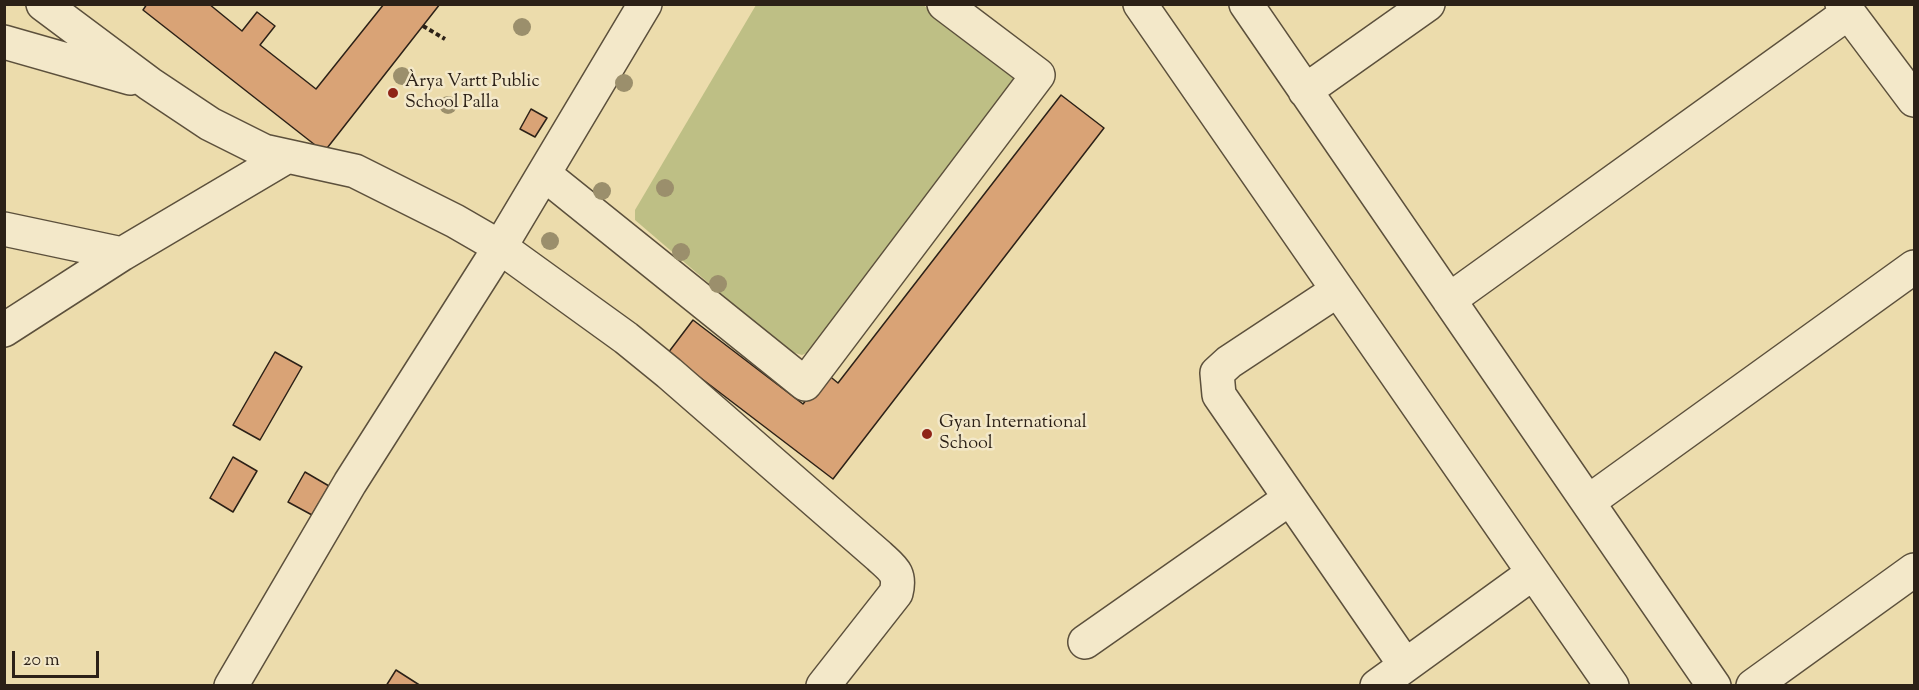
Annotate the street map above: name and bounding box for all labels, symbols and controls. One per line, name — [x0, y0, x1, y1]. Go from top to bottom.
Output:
place label: Àrya Vartt Public School Palla — [405, 72, 540, 115]
marker: Àrya Vartt Public School Palla — [386, 86, 400, 100]
place label: Gyan International School — [939, 413, 1087, 456]
marker: Gyan International School — [920, 427, 934, 441]
scale bar — [15, 639, 102, 677]
text: 20 m — [23, 648, 60, 674]

